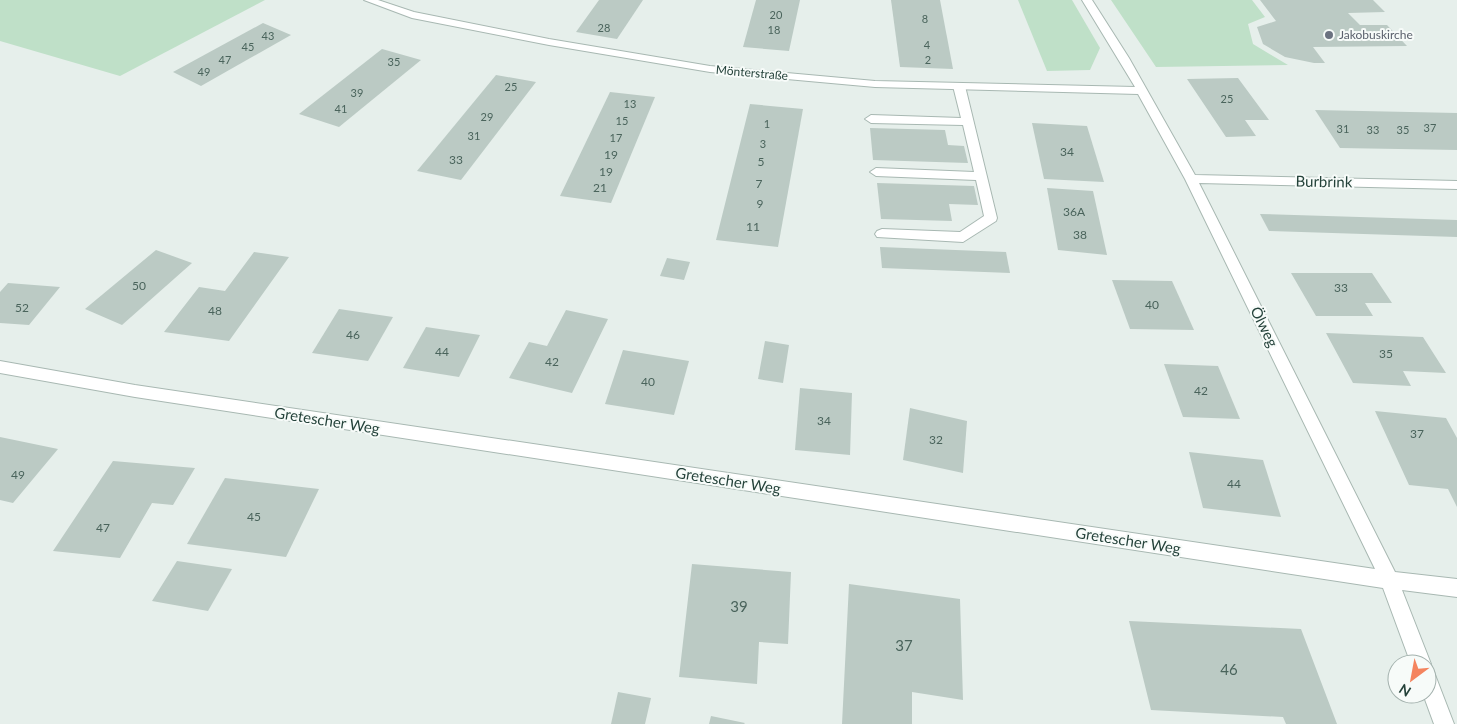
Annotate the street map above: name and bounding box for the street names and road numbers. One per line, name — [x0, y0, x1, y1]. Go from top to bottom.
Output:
street label: Mönterstraße — [715, 62, 789, 83]
street label: Burbrink — [1295, 172, 1353, 191]
street label: Ölweg — [1247, 303, 1282, 350]
street label: Gretescher Weg — [273, 403, 381, 437]
street label: Gretescher Weg — [674, 463, 782, 497]
street label: Gretescher Weg — [1074, 523, 1182, 557]

